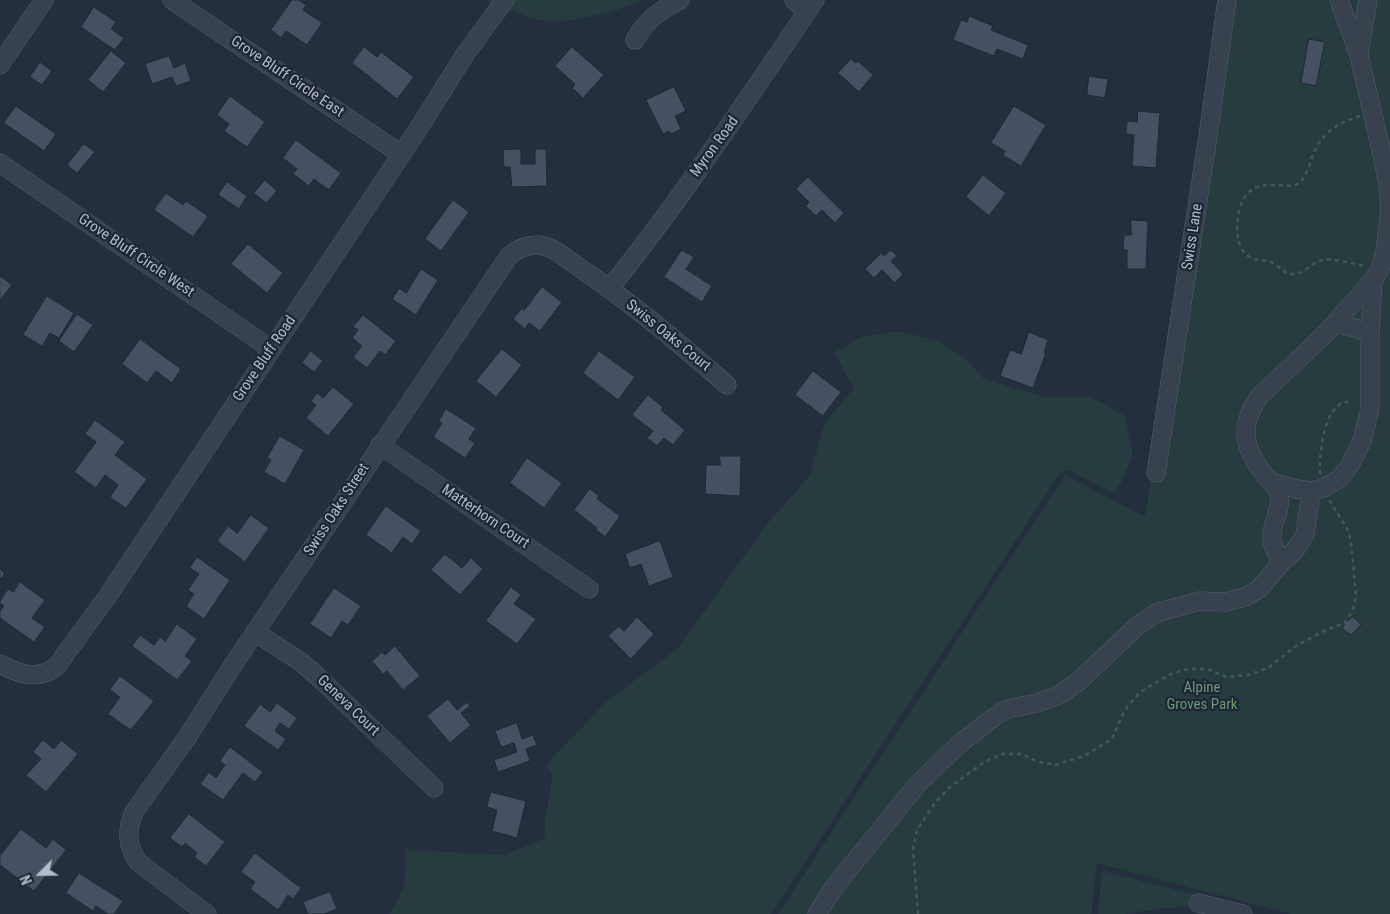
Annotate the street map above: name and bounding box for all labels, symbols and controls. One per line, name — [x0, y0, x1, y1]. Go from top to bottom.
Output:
street label: Grove Bluff Circle East — [227, 33, 347, 121]
street label: Myron Road — [687, 113, 743, 181]
street label: Swiss Lane — [1179, 203, 1207, 271]
street label: Grove Bluff Circle West — [75, 211, 197, 301]
street label: Swiss Oaks Court — [622, 296, 714, 376]
street label: Grove Bluff Road — [230, 313, 300, 405]
street label: Swiss Oaks Street — [300, 460, 374, 560]
street label: Matterhorn Court — [438, 481, 532, 553]
street label: Geneva Court — [313, 672, 383, 740]
park label: Alpine Groves Park — [1166, 679, 1238, 714]
north arrow — [15, 849, 65, 899]
text: N — [17, 873, 35, 887]

